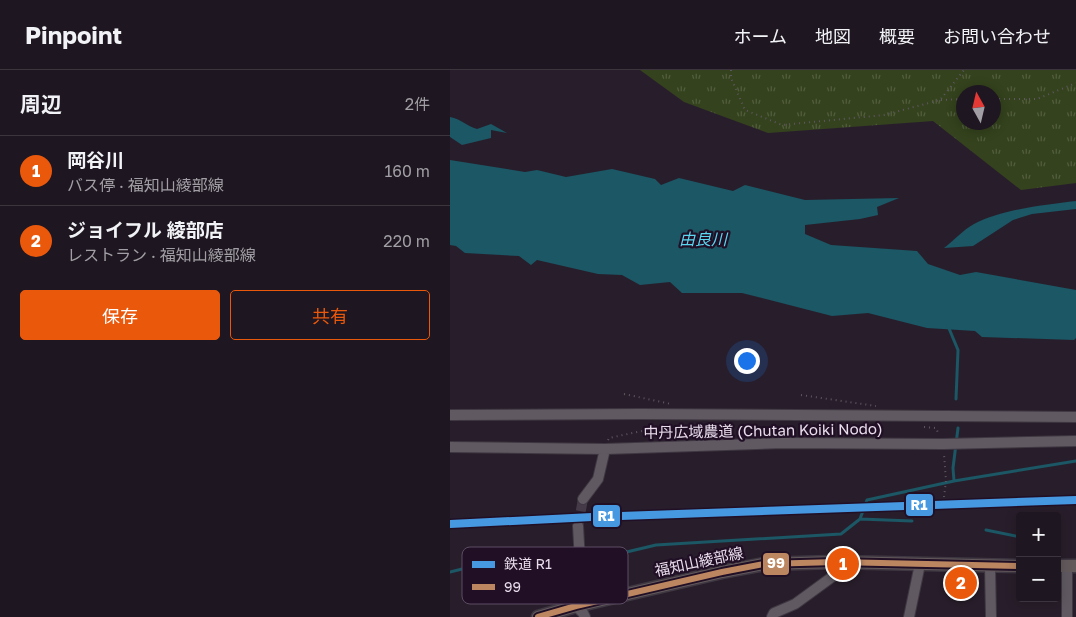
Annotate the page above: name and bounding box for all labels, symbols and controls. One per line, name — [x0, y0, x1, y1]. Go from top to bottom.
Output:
text: Pinpoint — [25, 20, 122, 49]
text: ホーム — [734, 25, 787, 47]
text: 地図 — [815, 25, 851, 47]
text: 概要 — [879, 25, 915, 47]
text: お問い合わせ — [943, 25, 1051, 47]
north arrow — [956, 85, 1001, 130]
text: 周辺 — [20, 91, 62, 117]
text: 2件 — [405, 94, 430, 114]
text: 岡谷川 — [67, 148, 124, 171]
text: 1 — [32, 161, 40, 181]
text: 160 m — [384, 161, 430, 181]
text: バス停 · 福知山綾部線 — [67, 175, 224, 195]
text: ジョイフル 綾部店 — [67, 218, 224, 241]
water label: 由良川 — [679, 229, 729, 249]
text: 2 — [31, 231, 41, 251]
text: 220 m — [383, 231, 430, 251]
text: レストラン · 福知山綾部線 — [67, 245, 256, 265]
button: 保存 — [20, 290, 220, 340]
button: 共有 — [230, 290, 430, 340]
your location — [734, 348, 760, 374]
street label: 中丹広域農道 (Chutan Koiki Nodo) — [643, 419, 883, 441]
line badge: R1 — [905, 493, 934, 517]
text: R1 — [911, 496, 927, 513]
line badge: R1 — [592, 504, 621, 528]
text: R1 — [598, 507, 614, 524]
map controls — [1016, 512, 1061, 602]
button: + — [1016, 512, 1061, 557]
street label: 福知山綾部線 — [653, 543, 745, 579]
pin: 1 — [827, 545, 859, 583]
legend — [462, 547, 628, 604]
line badge: 99 — [762, 552, 790, 576]
text: 99 — [767, 554, 785, 571]
text: 鉄道 R1 — [504, 555, 552, 572]
button: − — [1016, 557, 1061, 602]
pin: 2 — [945, 564, 977, 602]
text: 99 — [504, 578, 521, 595]

